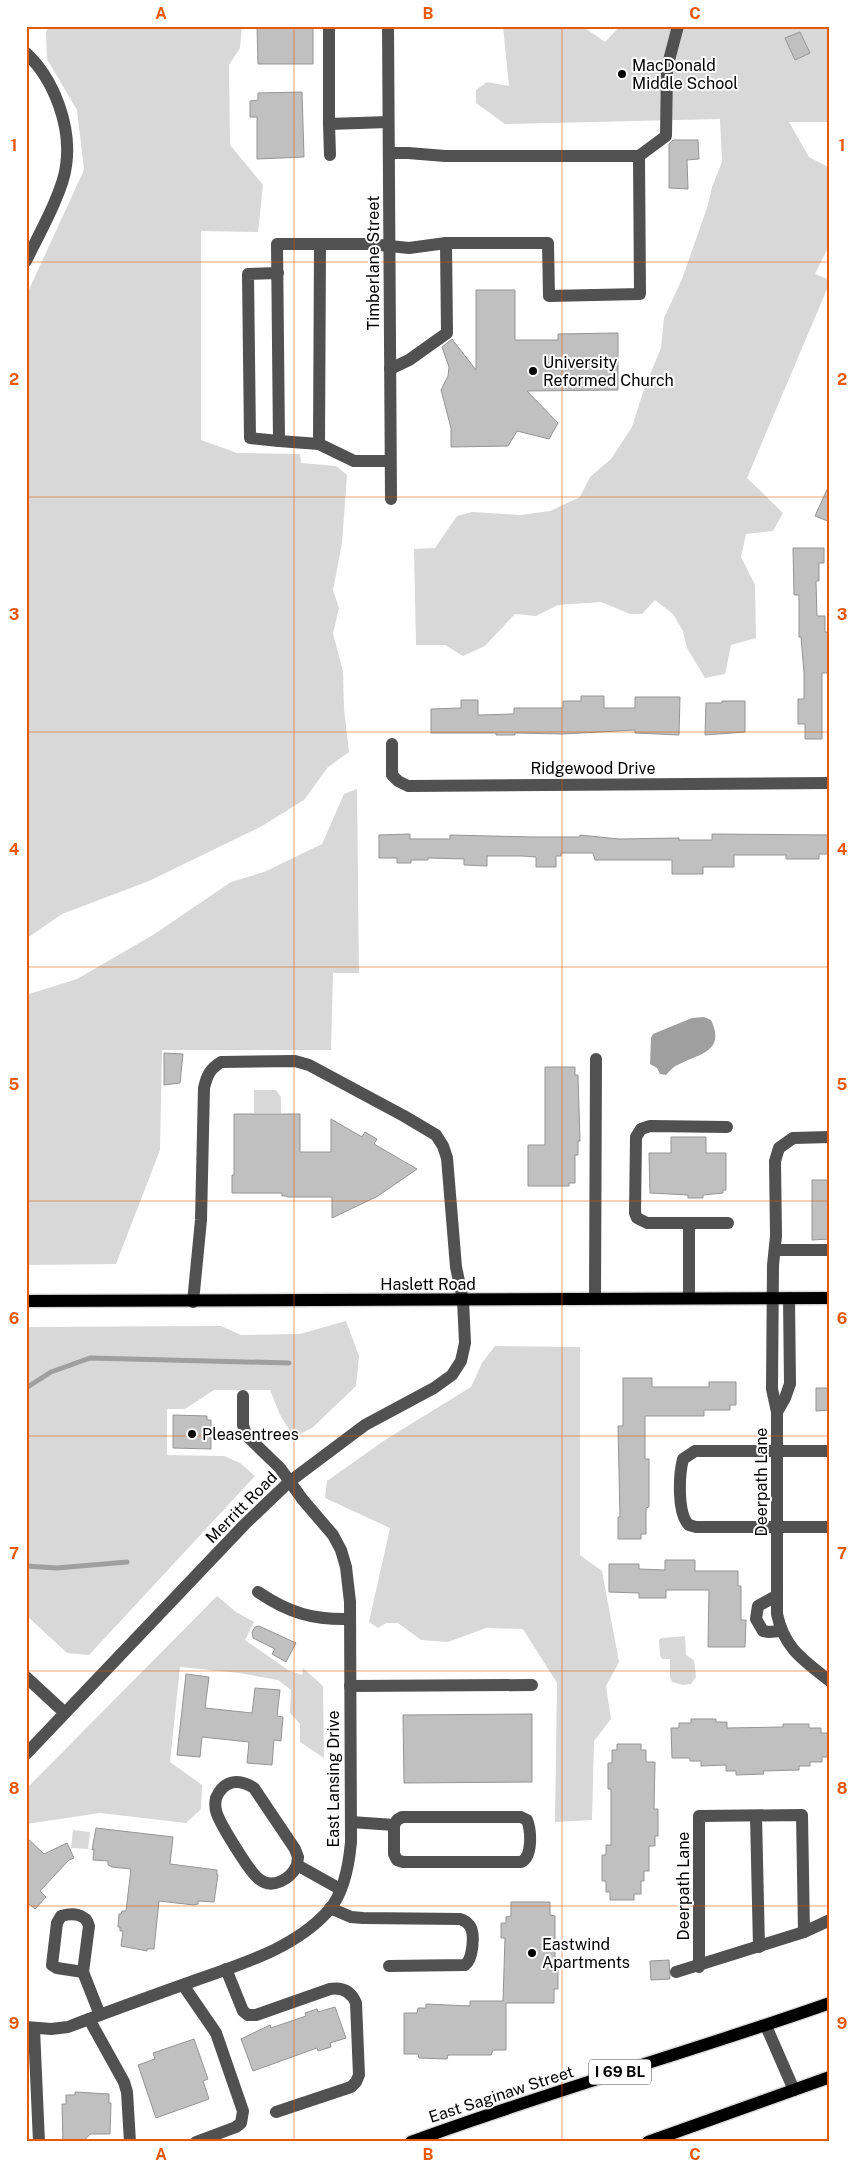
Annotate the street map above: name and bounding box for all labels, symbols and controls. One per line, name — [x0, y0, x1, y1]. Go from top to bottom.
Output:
text: A — [155, 4, 167, 23]
text: B — [423, 4, 434, 23]
text: C — [689, 4, 701, 23]
place label: MacDonald Middle School — [632, 56, 738, 93]
marker: MacDonald Middle School — [616, 68, 628, 80]
text: 1 — [11, 136, 17, 155]
text: 1 — [839, 136, 845, 155]
street label: Timberlane Street — [364, 196, 383, 330]
place label: University Reformed Church — [543, 353, 674, 390]
marker: University Reformed Church — [527, 365, 539, 377]
text: 2 — [9, 370, 19, 389]
text: 2 — [837, 370, 847, 389]
text: 3 — [9, 605, 19, 624]
text: 3 — [837, 605, 847, 624]
street label: Ridgewood Drive — [531, 759, 655, 778]
text: 4 — [9, 840, 20, 859]
text: 4 — [837, 840, 848, 859]
text: 5 — [9, 1075, 20, 1094]
text: 5 — [837, 1075, 848, 1094]
street label: Haslett Road — [380, 1275, 476, 1294]
text: 6 — [9, 1309, 19, 1328]
text: 6 — [837, 1309, 847, 1328]
place label: Pleasentrees — [202, 1425, 299, 1444]
marker: Pleasentrees — [186, 1428, 198, 1440]
street label: Deerpath Lane — [752, 1428, 771, 1536]
street label: Merritt Road — [202, 1468, 281, 1547]
text: 7 — [9, 1544, 19, 1563]
text: 7 — [837, 1544, 847, 1563]
street label: East Lansing Drive — [324, 1710, 343, 1848]
text: 8 — [9, 1779, 20, 1798]
text: 8 — [837, 1779, 848, 1798]
street label: Deerpath Lane — [674, 1832, 693, 1940]
place label: Eastwind Apartments — [542, 1935, 630, 1972]
marker: Eastwind Apartments — [526, 1947, 538, 1959]
text: 9 — [9, 2014, 19, 2033]
text: 9 — [837, 2014, 847, 2033]
road number: I 69 BL — [589, 2060, 651, 2084]
street label: East Saginaw Street — [426, 2062, 576, 2127]
text: A — [155, 2145, 167, 2164]
text: B — [423, 2145, 434, 2164]
text: C — [689, 2145, 701, 2164]

